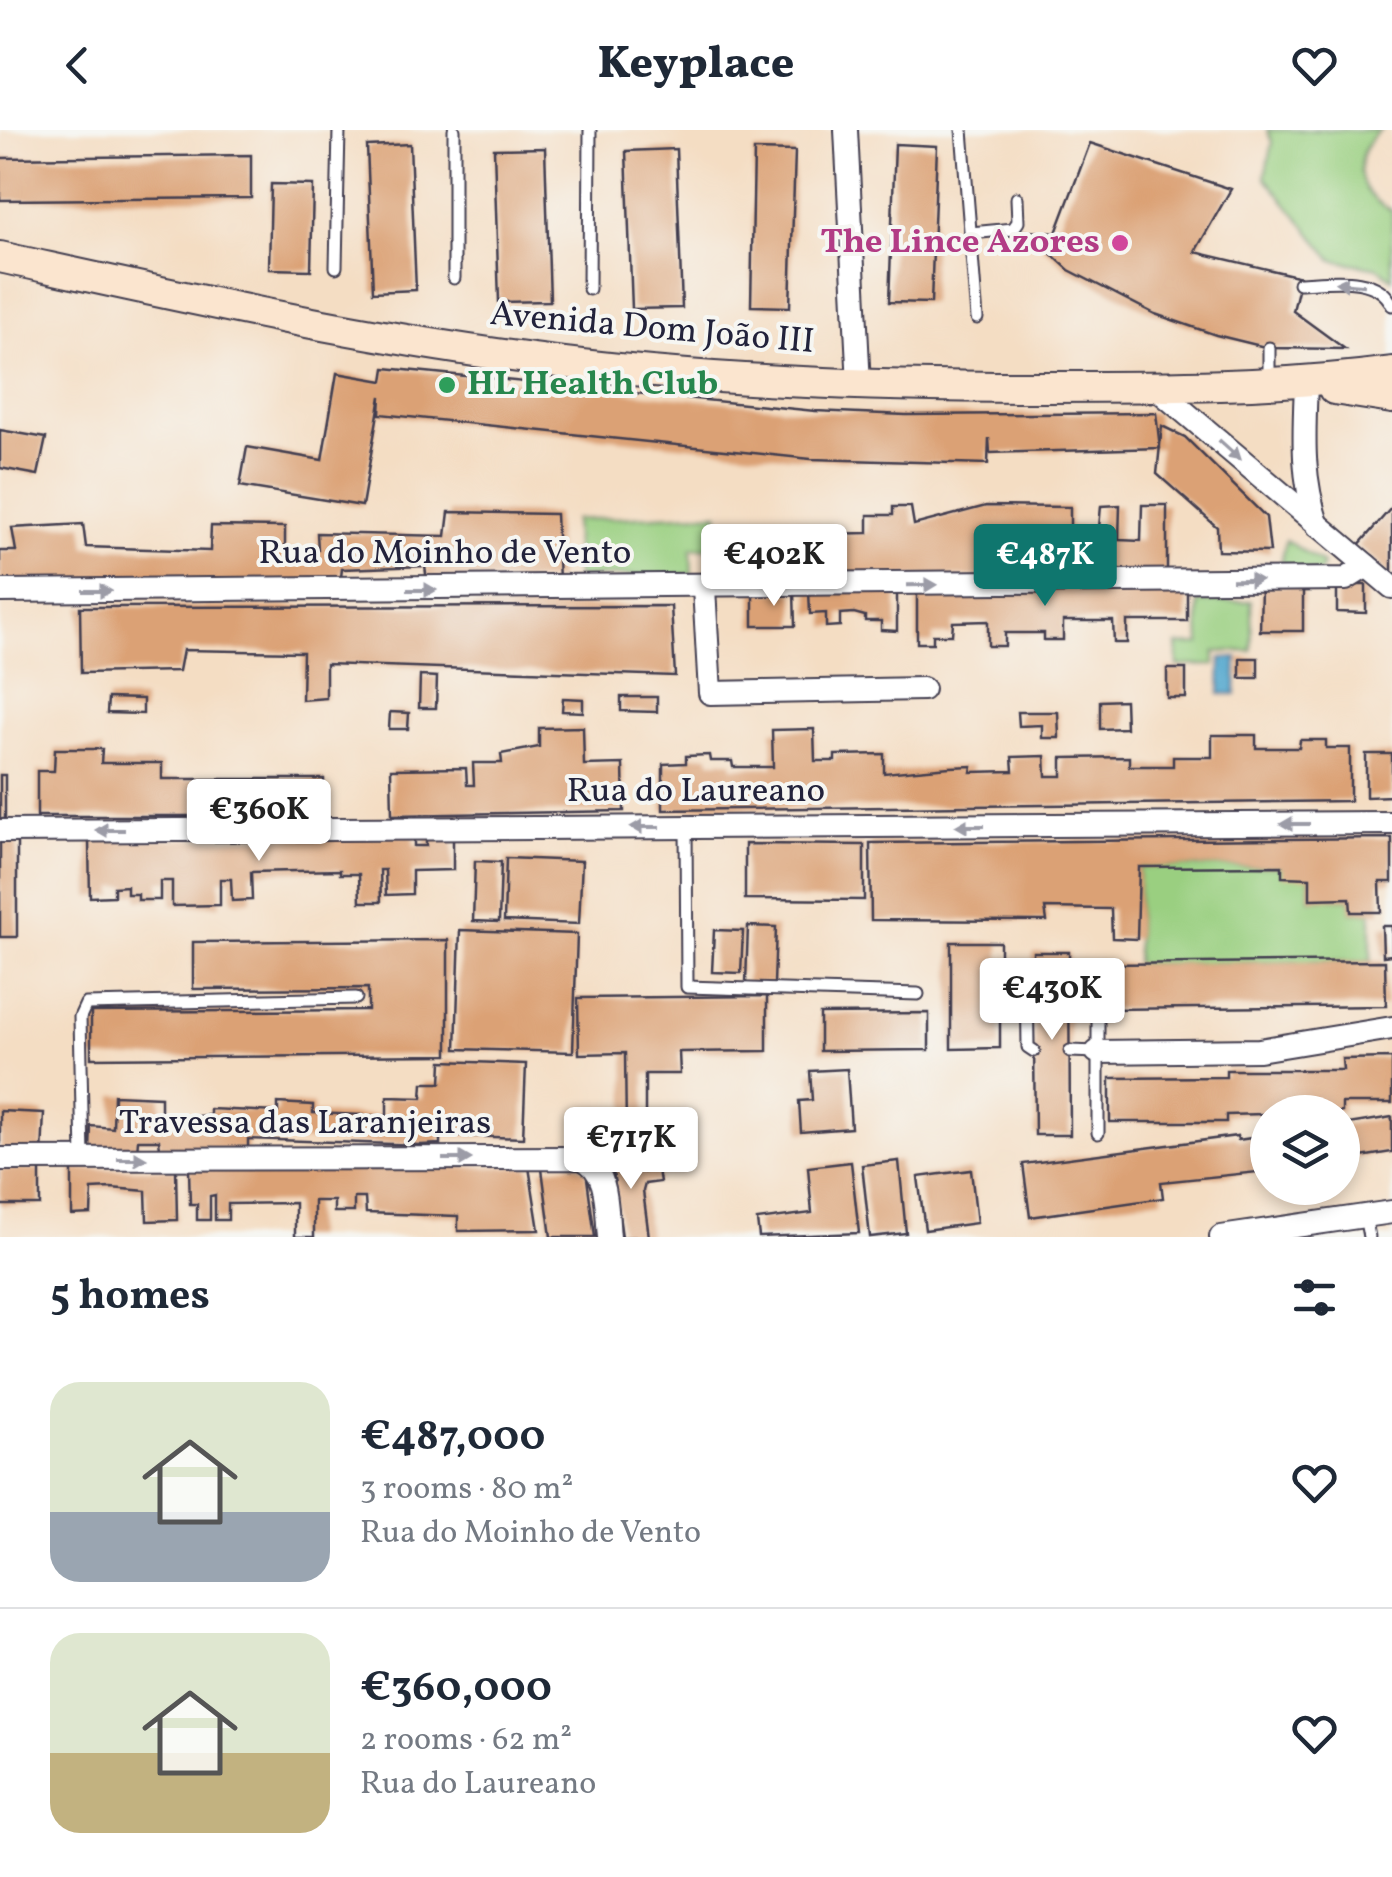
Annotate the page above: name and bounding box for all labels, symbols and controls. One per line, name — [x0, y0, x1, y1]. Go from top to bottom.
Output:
text: Keyplace — [598, 34, 794, 97]
icon: back — [50, 38, 105, 93]
icon: heart — [1287, 38, 1342, 93]
place label: The Lince Azores — [820, 219, 1100, 267]
marker: The Lince Azores — [1109, 232, 1131, 254]
one-way arrow — [1334, 275, 1365, 291]
street label: Avenida Dom João III — [488, 291, 816, 367]
place label: HL Health Club — [467, 361, 718, 409]
marker: HL Health Club — [436, 374, 458, 396]
one-way arrow — [1217, 439, 1242, 461]
pin: €402K — [704, 524, 844, 609]
pin: €487K — [975, 524, 1115, 609]
street label: Rua do Moinho de Vento — [259, 530, 631, 578]
text: €402K — [723, 534, 825, 578]
text: €487K — [996, 534, 1094, 578]
one-way arrow — [1232, 572, 1264, 588]
one-way arrow — [907, 577, 939, 593]
one-way arrow — [407, 581, 439, 597]
one-way arrow — [82, 583, 114, 599]
street label: Rua do Laureano — [567, 768, 825, 816]
pin: €360K — [189, 779, 329, 864]
text: €360K — [209, 789, 309, 833]
one-way arrow — [1278, 816, 1310, 832]
one-way arrow — [953, 818, 985, 834]
one-way arrow — [628, 819, 660, 835]
one-way arrow — [93, 822, 125, 838]
pin: €430K — [982, 958, 1122, 1043]
text: €430K — [1002, 968, 1102, 1012]
map controls — [1250, 1095, 1360, 1205]
button: layers — [1250, 1095, 1360, 1205]
street label: Travessa das Laranjeiras — [119, 1100, 491, 1148]
pin: €717K — [561, 1107, 701, 1192]
text: €717K — [586, 1117, 676, 1161]
one-way arrow — [117, 1151, 149, 1167]
one-way arrow — [442, 1151, 474, 1167]
text: 5 homes — [50, 1268, 210, 1327]
icon: filters — [1287, 1270, 1342, 1325]
text: €487,000 — [360, 1409, 545, 1468]
icon: home — [130, 1422, 250, 1542]
icon: heart — [1287, 1455, 1342, 1510]
text: 3 rooms · 80 m² — [360, 1468, 573, 1512]
text: Rua do Moinho de Vento — [360, 1512, 701, 1556]
text: €360,000 — [360, 1660, 552, 1719]
icon: home — [130, 1673, 250, 1793]
icon: heart — [1287, 1706, 1342, 1761]
text: 2 rooms · 62 m² — [360, 1719, 572, 1763]
text: Rua do Laureano — [360, 1763, 596, 1807]

